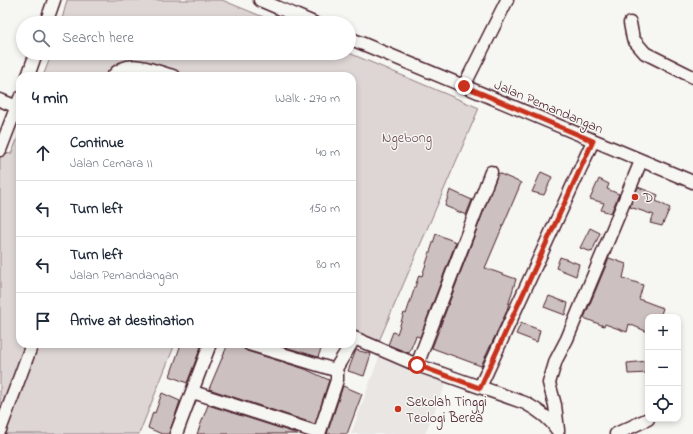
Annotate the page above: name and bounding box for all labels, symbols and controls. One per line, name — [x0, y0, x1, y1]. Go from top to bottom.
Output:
search box — [16, 16, 356, 60]
icon: search — [30, 27, 52, 49]
text: Search here — [62, 27, 134, 49]
street label: Jalan Pemandangan — [490, 75, 606, 141]
route end — [455, 77, 473, 95]
text: 4 min — [32, 86, 68, 111]
text: Walk · 270 m — [275, 89, 340, 108]
park label: Ngebong — [382, 128, 432, 150]
text: Continue — [70, 132, 124, 154]
icon: ahead — [32, 142, 54, 164]
text: 40 m — [316, 143, 340, 162]
text: Jalan Cemara II — [70, 154, 153, 173]
place label: D — [642, 188, 653, 209]
marker: D — [630, 192, 640, 202]
icon: left — [32, 198, 54, 220]
text: Turn left — [70, 198, 123, 220]
text: 150 m — [309, 199, 340, 218]
text: Turn left — [70, 244, 123, 266]
icon: left — [32, 254, 54, 276]
text: 80 m — [316, 255, 340, 274]
text: Jalan Pemandangan — [70, 266, 178, 285]
icon: arrive — [32, 310, 54, 332]
text: Arrive at destination — [70, 310, 194, 332]
map controls — [645, 314, 681, 422]
button: + — [645, 314, 681, 350]
button: − — [645, 350, 681, 386]
route start — [408, 356, 426, 374]
button: locate — [645, 386, 681, 422]
place label: Sekolah Tinggi Teologi Berea — [406, 392, 487, 430]
marker: Sekolah Tinggi Teologi Berea — [393, 404, 403, 414]

